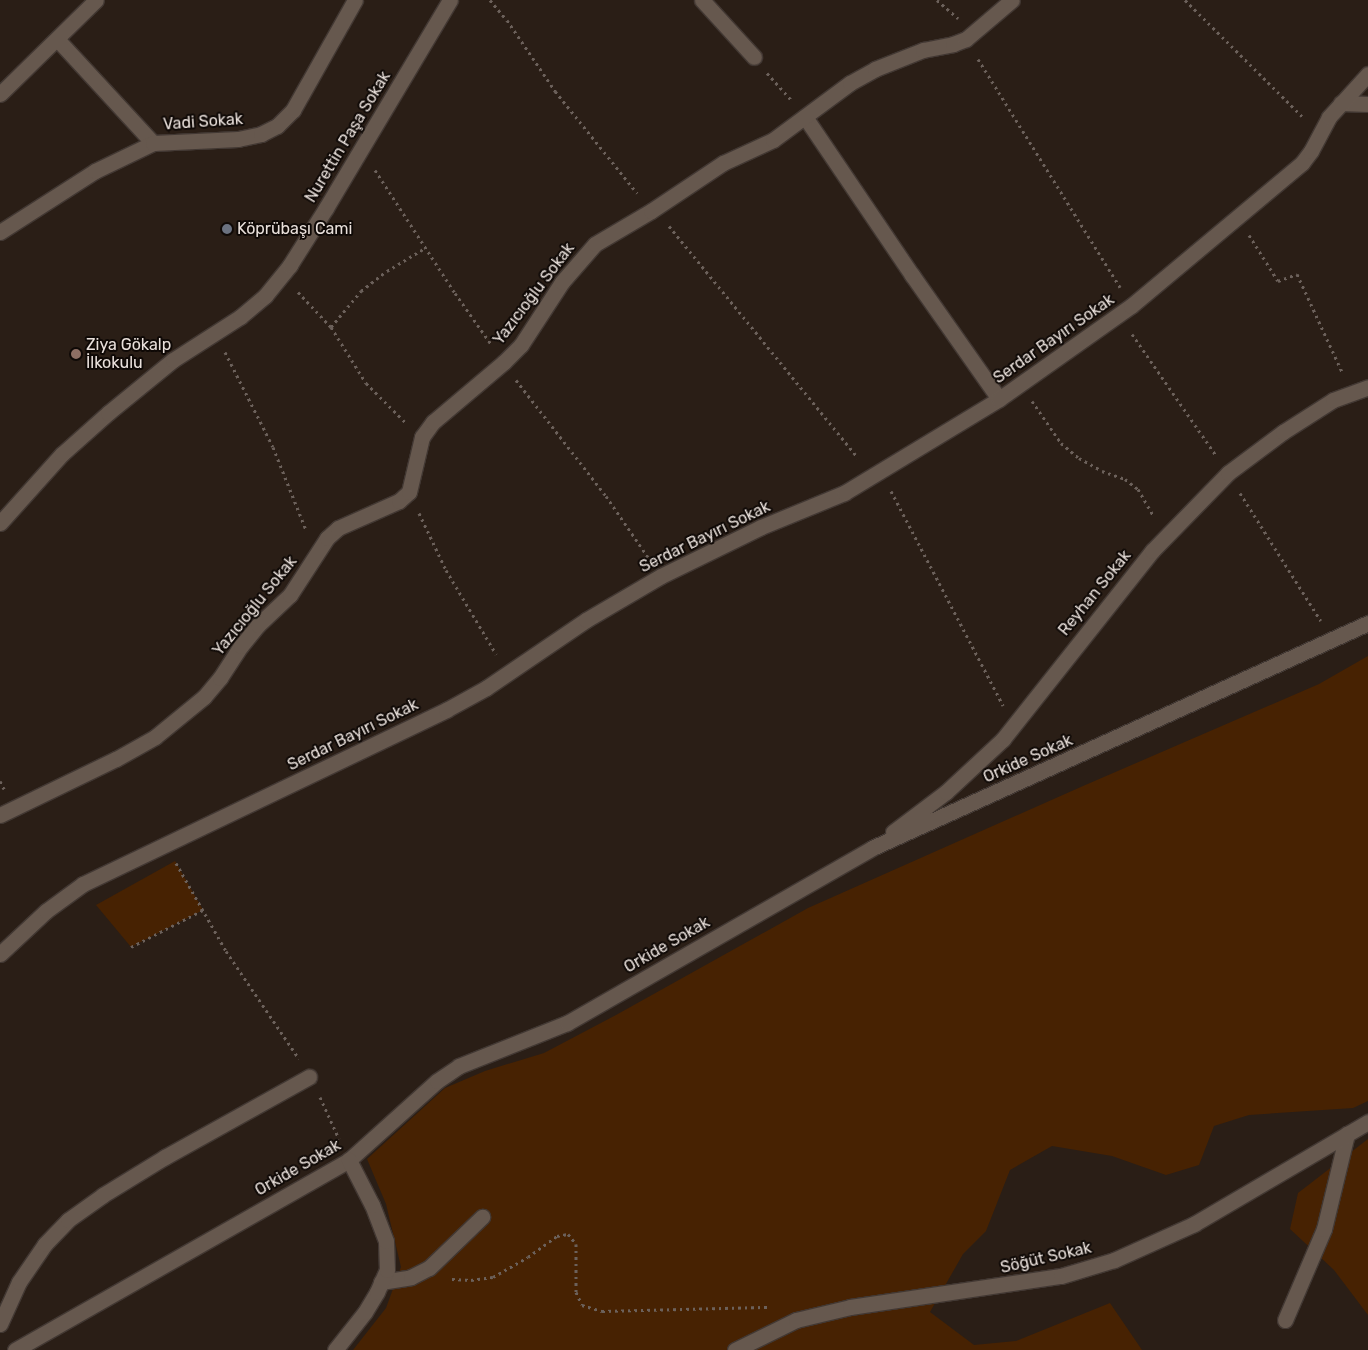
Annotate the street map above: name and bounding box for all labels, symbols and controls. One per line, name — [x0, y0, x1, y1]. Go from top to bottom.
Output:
street label: Nurettin Paşa Sokak — [301, 68, 395, 206]
street label: Vadi Sokak — [162, 110, 244, 134]
place label: Köprübaşı Cami — [237, 219, 352, 239]
marker: Köprübaşı Cami — [221, 223, 233, 235]
street label: Yazıcıoğlu Sokak — [489, 239, 579, 349]
street label: Serdar Bayırı Sokak — [990, 290, 1118, 388]
place label: Ziya Gökalp İlkokulu — [86, 335, 171, 373]
marker: Ziya Gökalp İlkokulu — [70, 348, 82, 360]
street label: Serdar Bayırı Sokak — [636, 497, 774, 577]
street label: Reyhan Sokak — [1055, 546, 1135, 640]
street label: Yazıcıoğlu Sokak — [209, 552, 301, 660]
street label: Serdar Bayırı Sokak — [284, 695, 422, 775]
street label: Orkide Sokak — [980, 731, 1076, 787]
street label: Orkide Sokak — [621, 913, 713, 977]
street label: Orkide Sokak — [252, 1136, 344, 1200]
street label: Söğüt Sokak — [999, 1238, 1093, 1278]

